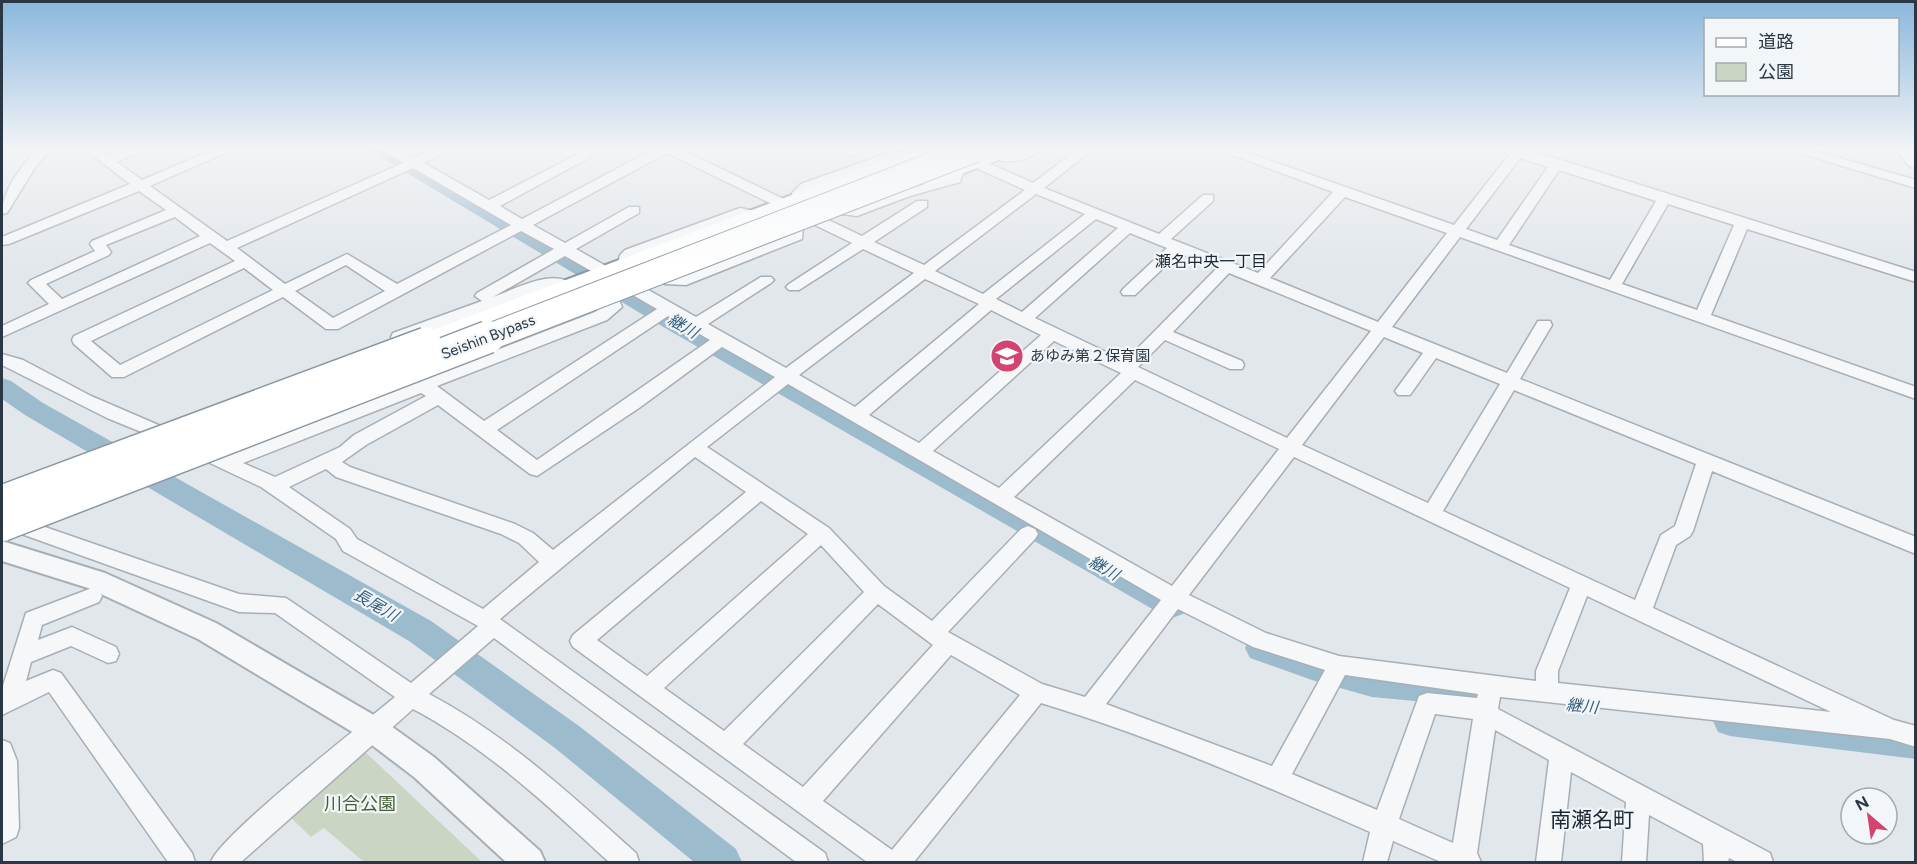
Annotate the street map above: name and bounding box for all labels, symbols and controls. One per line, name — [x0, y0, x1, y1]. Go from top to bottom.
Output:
legend — [1704, 18, 1899, 96]
text: 道路 — [1758, 31, 1794, 53]
text: 公園 — [1758, 61, 1794, 83]
district label: 瀬名中央一丁目 — [1155, 252, 1267, 271]
water label: 継川 — [664, 310, 703, 343]
street label: Seishin Bypass — [438, 311, 538, 363]
school or university icon: あゆみ第２保育園 — [989, 338, 1025, 374]
place label: あゆみ第２保育園 — [1030, 347, 1150, 365]
water label: 継川 — [1085, 552, 1124, 585]
water label: 長尾川 — [350, 585, 403, 626]
water label: 継川 — [1565, 695, 1601, 717]
north arrow — [1839, 786, 1899, 846]
text: N — [1852, 792, 1872, 815]
park label: 川合公園 — [324, 793, 396, 815]
district label: 南瀬名町 — [1550, 807, 1634, 832]

